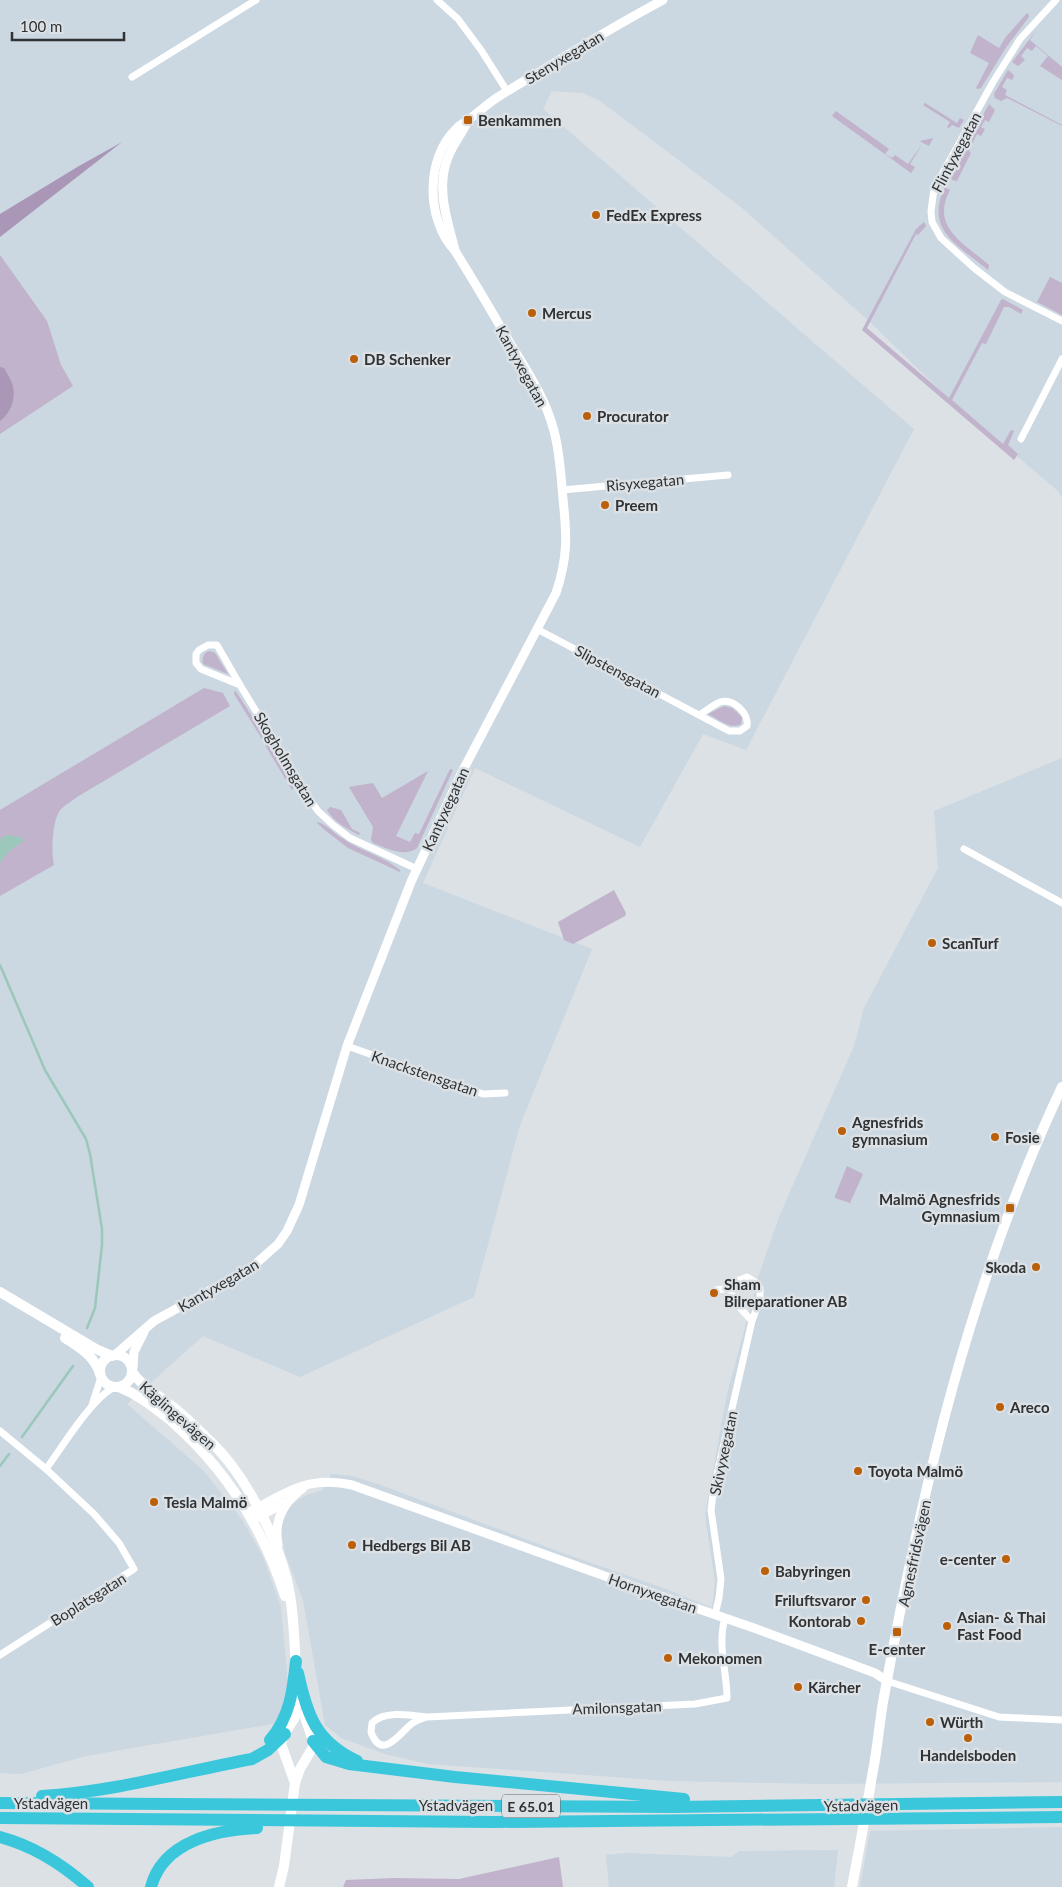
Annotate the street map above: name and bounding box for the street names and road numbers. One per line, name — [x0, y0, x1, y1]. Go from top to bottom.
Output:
street label: Stenyxegatan — [521, 27, 607, 87]
street label: Flintyxegatan — [927, 109, 985, 195]
street label: Kantyxegatan — [492, 322, 552, 410]
street label: Risyxegatan — [605, 470, 685, 494]
street label: Slipstensgatan — [572, 641, 664, 701]
street label: Skogholmsgatan — [251, 708, 321, 810]
street label: Kantyxegatan — [418, 764, 472, 854]
street label: Knackstensgatan — [369, 1046, 481, 1100]
street label: Kantyxegatan — [174, 1255, 262, 1315]
street label: Käglingevägen — [136, 1377, 220, 1453]
street label: Skivyxegatan — [705, 1409, 741, 1497]
street label: Agnesfridsvägen — [894, 1498, 934, 1608]
street label: Boplatsgatan — [47, 1569, 129, 1629]
street label: Hornyxegatan — [606, 1569, 700, 1617]
street label: Amilonsgatan — [572, 1696, 662, 1718]
street label: Ystadvägen — [14, 1794, 88, 1812]
road number: E 65.01 — [502, 1794, 560, 1818]
street label: Ystadvägen — [824, 1795, 898, 1815]
street label: Ystadvägen — [419, 1796, 493, 1814]

